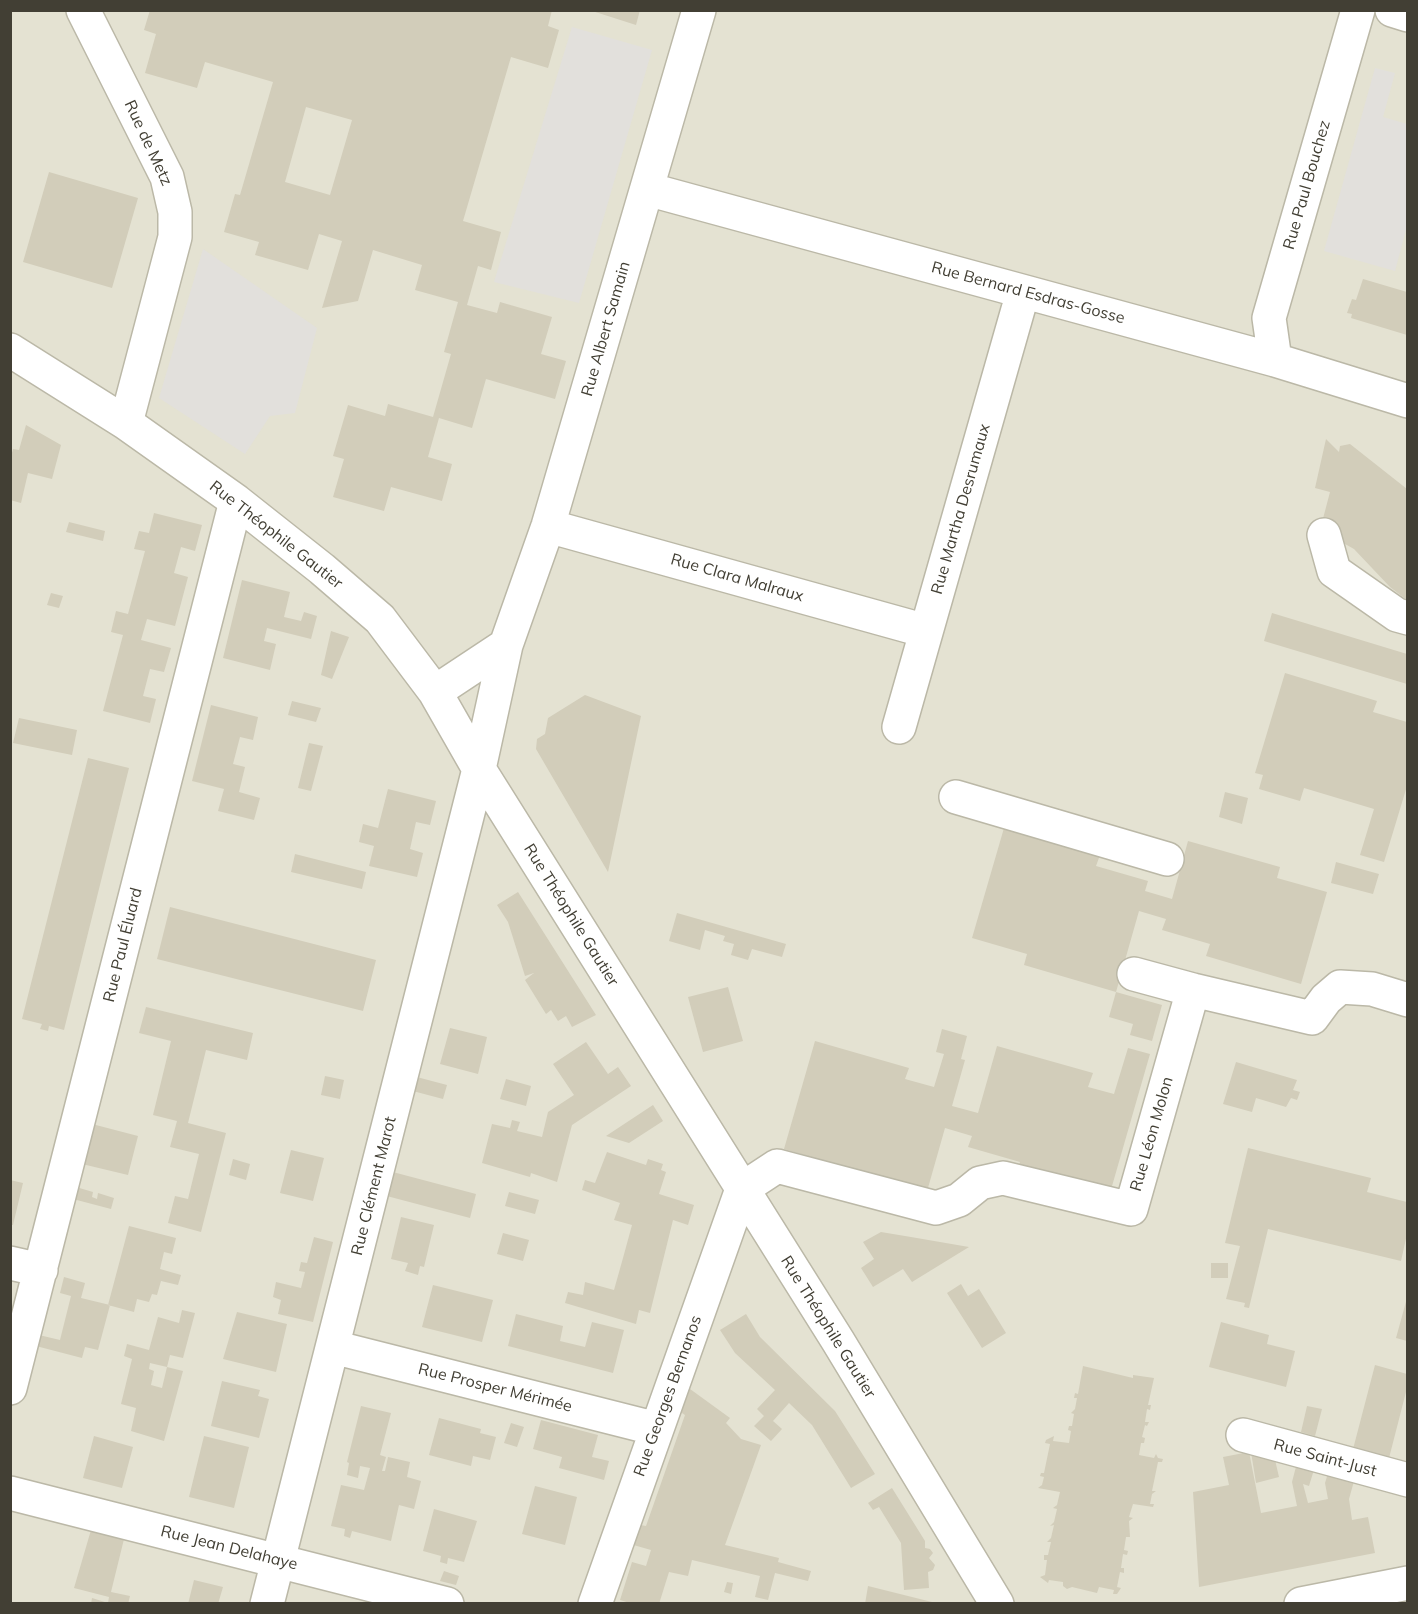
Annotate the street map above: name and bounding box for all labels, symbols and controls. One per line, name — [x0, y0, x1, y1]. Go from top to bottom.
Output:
street label: Rue de Metz — [120, 97, 176, 189]
street label: Rue Paul Bouchez — [1279, 118, 1335, 252]
street label: Rue Bernard Esdras-Gosse — [929, 258, 1127, 328]
street label: Rue Albert Samain — [578, 259, 634, 399]
street label: Rue Martha Desrumaux — [927, 421, 995, 597]
street label: Rue Théophile Gautier — [205, 477, 347, 593]
street label: Rue Clara Malraux — [668, 550, 806, 606]
street label: Rue Théophile Gautier — [519, 840, 623, 990]
street label: Rue Paul Éluard — [99, 886, 147, 1004]
street label: Rue Léon Molon — [1126, 1074, 1178, 1194]
street label: Rue Clément Marot — [347, 1115, 401, 1257]
street label: Rue Théophile Gautier — [776, 1252, 880, 1402]
street label: Rue Georges Bernanos — [630, 1313, 706, 1479]
street label: Rue Prosper Mérimée — [416, 1360, 574, 1416]
street label: Rue Saint-Just — [1271, 1435, 1379, 1481]
street label: Rue Jean Delahaye — [159, 1522, 299, 1574]

